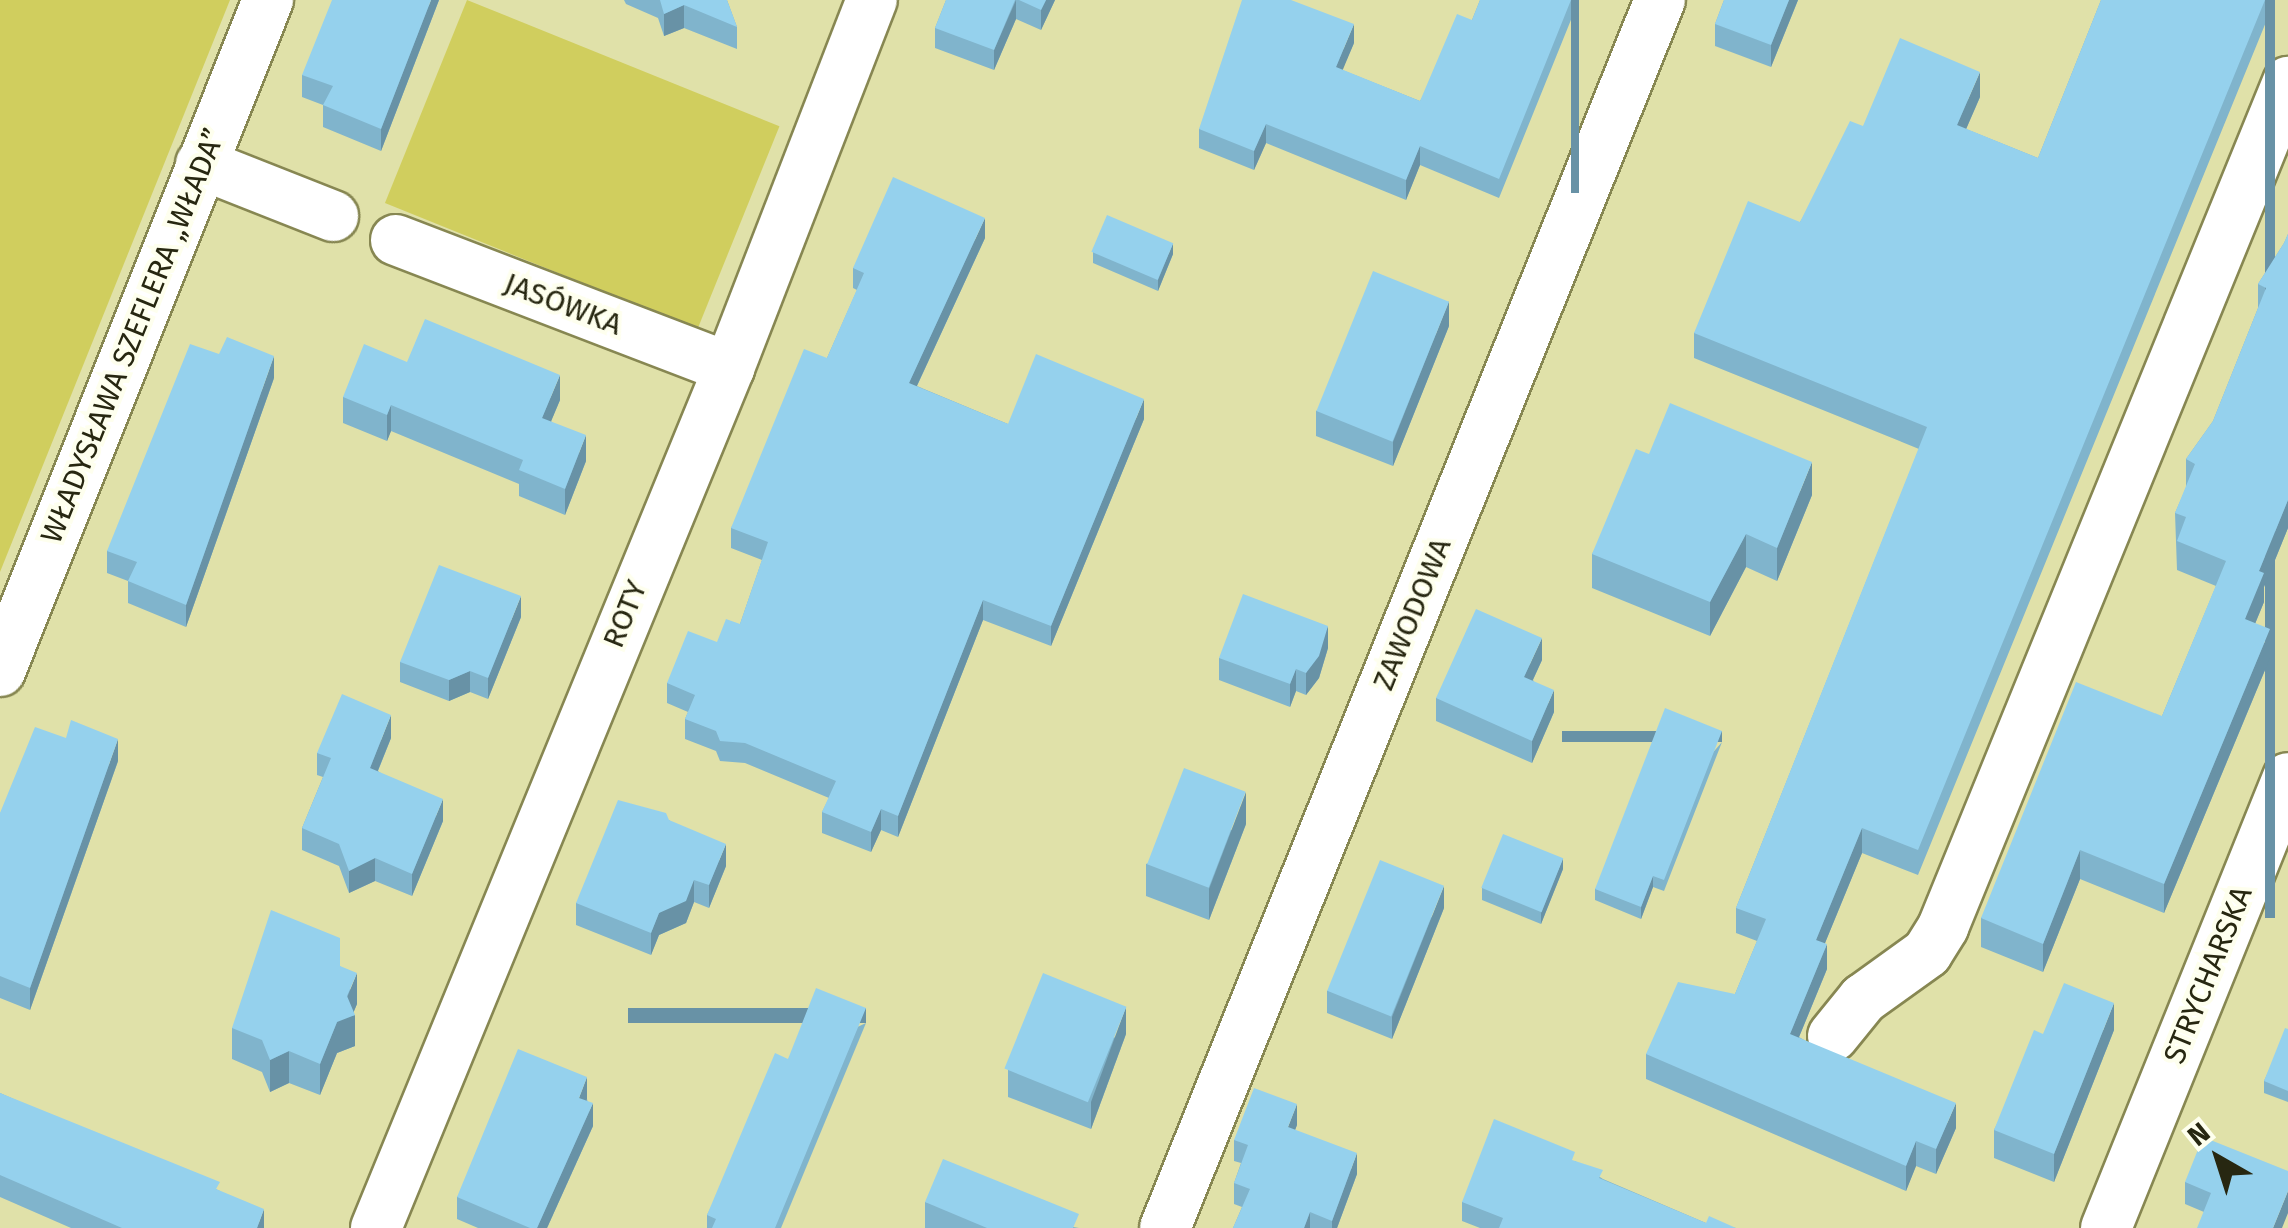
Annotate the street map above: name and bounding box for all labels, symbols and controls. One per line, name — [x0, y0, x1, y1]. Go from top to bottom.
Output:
street label: WŁADYSŁAWA SZEFLERA „WŁADA” — [33, 124, 233, 548]
street label: JASÓWKA — [499, 265, 627, 343]
street label: ZAWODOWA — [1365, 533, 1459, 695]
street label: ROTY — [595, 575, 655, 653]
street label: STRYCHARSKA — [2156, 881, 2260, 1069]
north arrow — [2168, 1108, 2268, 1208]
text: N — [2181, 1116, 2216, 1153]

